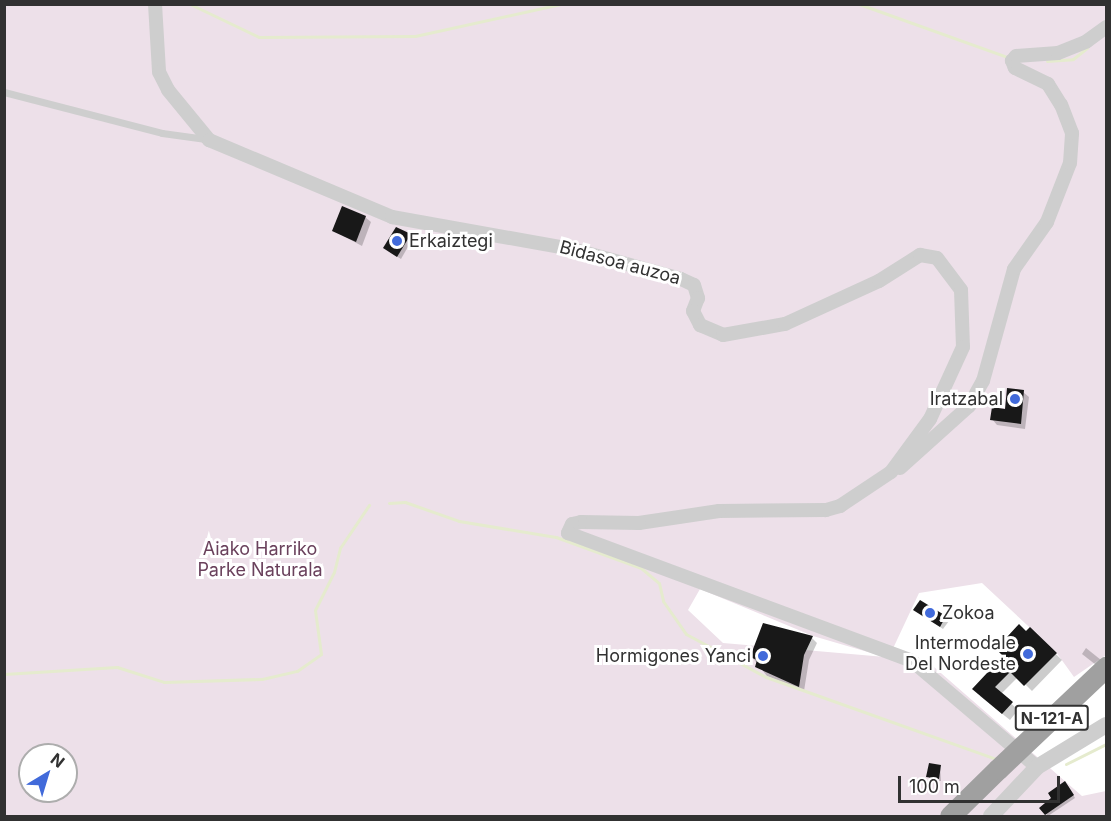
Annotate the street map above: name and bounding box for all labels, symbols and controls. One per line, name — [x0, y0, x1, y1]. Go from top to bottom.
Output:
place label: Erkaiztegi — [409, 230, 493, 252]
marker: Erkaiztegi — [390, 234, 404, 248]
street label: Bidasoa auzoa — [557, 236, 683, 290]
place label: Iratzabal — [930, 388, 1003, 410]
marker: Iratzabal — [1008, 392, 1022, 406]
park label: Aiako Harriko Parke Naturala — [197, 539, 323, 582]
place label: Zokoa — [942, 602, 995, 624]
marker: Zokoa — [923, 606, 937, 620]
place label: Intermodale Del Nordeste — [905, 633, 1016, 676]
place label: Hormigones Yanci — [596, 645, 751, 667]
marker: Intermodale Del Nordeste — [1021, 647, 1035, 661]
marker: Hormigones Yanci — [756, 649, 770, 663]
road number: N-121-A — [1014, 705, 1090, 731]
north arrow — [18, 743, 78, 803]
text: N — [47, 749, 69, 772]
scale bar — [901, 764, 1063, 802]
text: 100 m — [909, 776, 960, 797]

